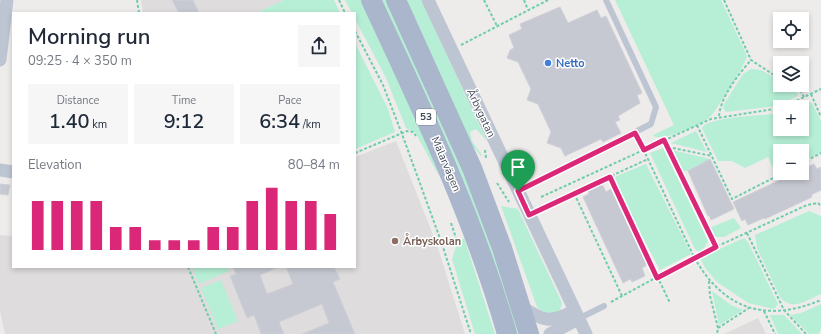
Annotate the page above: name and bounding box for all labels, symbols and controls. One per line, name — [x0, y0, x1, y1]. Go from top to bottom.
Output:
map controls — [773, 12, 809, 180]
button: locate — [773, 12, 809, 48]
text: Morning run — [28, 22, 151, 52]
button: share — [298, 25, 340, 67]
text: 09:25 · 4 × 350 m — [28, 52, 132, 70]
place label: Netto — [556, 56, 585, 71]
button: layers — [773, 56, 809, 92]
marker: Netto — [543, 58, 553, 68]
street label: Årbygatan — [463, 86, 500, 140]
text: Distance — [57, 93, 99, 108]
text: Time — [172, 93, 196, 108]
text: Pace — [278, 93, 302, 108]
button: + — [773, 100, 809, 136]
text: 1.40 — [49, 108, 90, 135]
text: 9:12 — [164, 108, 204, 135]
text: 6:34 — [259, 108, 300, 135]
road number: 53 — [416, 109, 436, 125]
text: km — [90, 117, 107, 132]
text: /km — [300, 117, 321, 132]
street label: Mälarvägen — [428, 134, 464, 194]
button: − — [773, 144, 809, 180]
pin — [501, 150, 535, 191]
text: Elevation — [28, 156, 82, 174]
text: 80–84 m — [288, 156, 340, 174]
icon: arrive — [507, 156, 529, 178]
place label: Årbyskolan — [403, 233, 461, 249]
marker: Årbyskolan — [390, 236, 400, 246]

